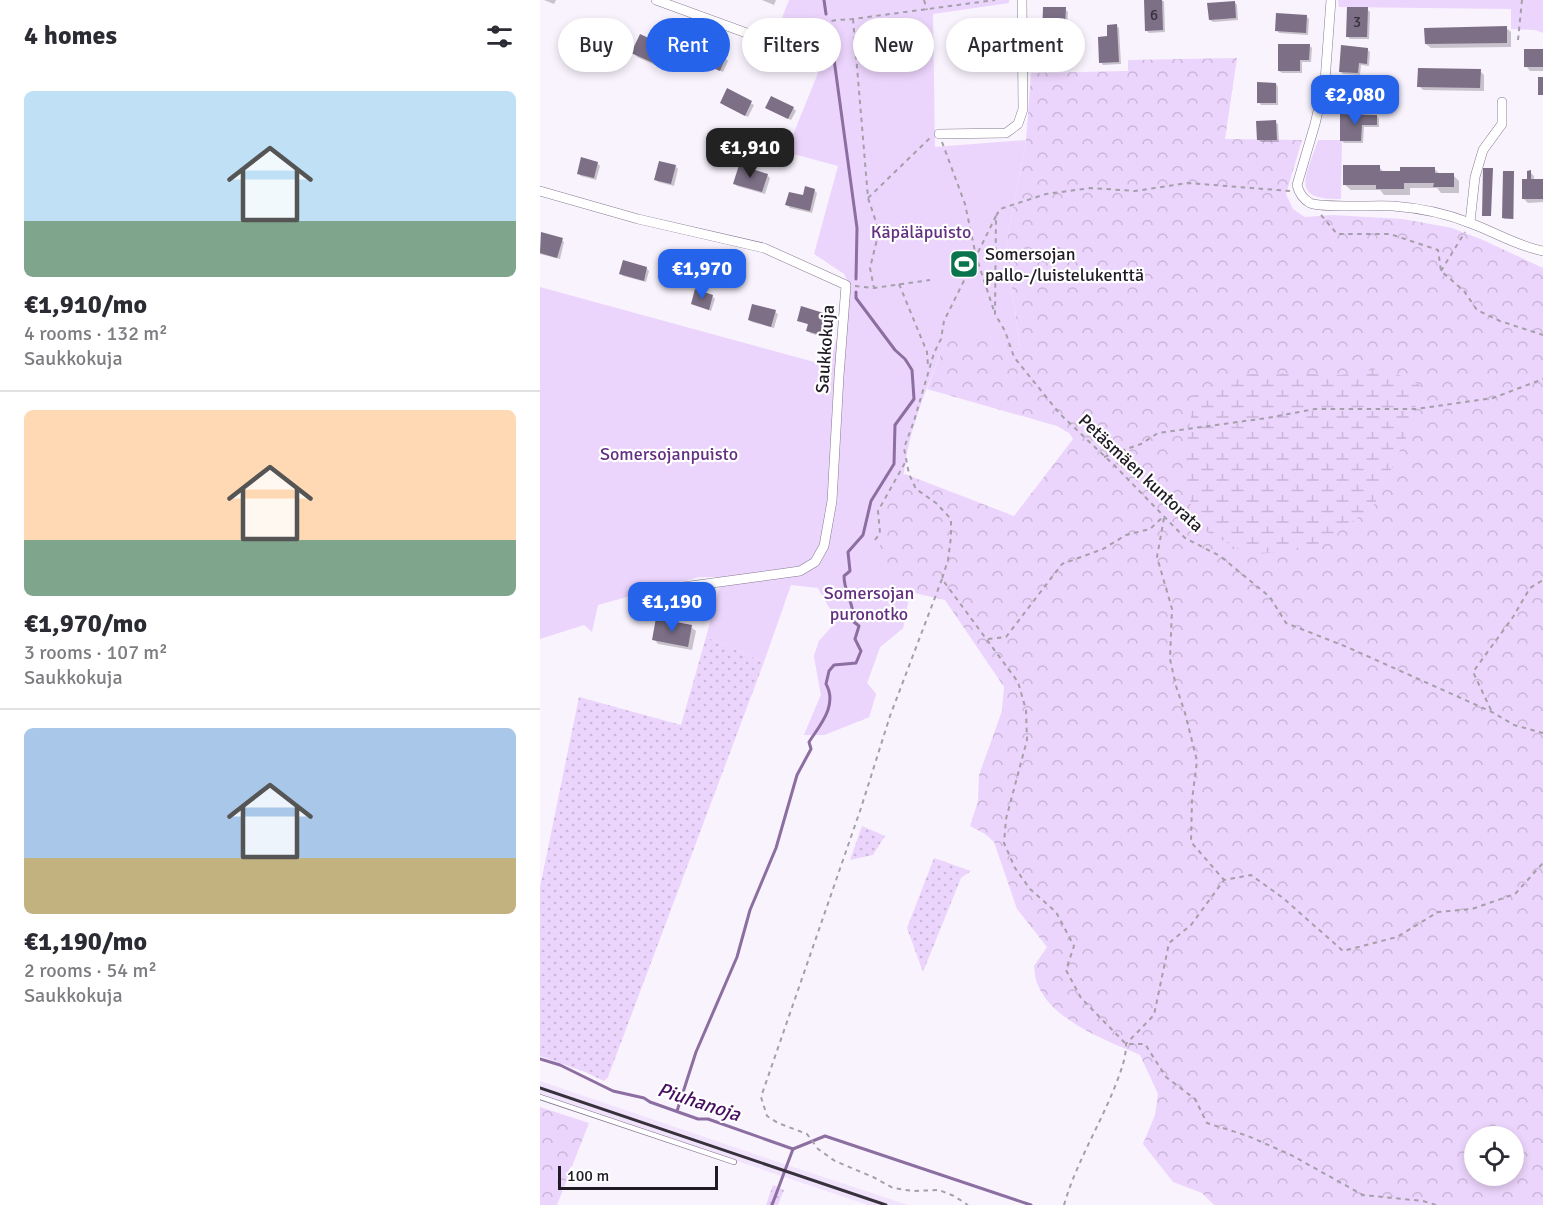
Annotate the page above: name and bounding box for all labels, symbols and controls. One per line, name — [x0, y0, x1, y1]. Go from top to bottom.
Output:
house number: 6 — [1150, 6, 1158, 24]
house number: 3 — [1353, 13, 1361, 31]
chip: Buy — [558, 18, 634, 72]
chip: Rent — [646, 18, 730, 72]
chip: Filters — [742, 18, 841, 72]
chip: New — [853, 18, 934, 72]
chip: Apartment — [946, 18, 1085, 72]
text: 4 homes — [24, 20, 117, 52]
icon: filters — [483, 20, 516, 53]
pin: €2,080 — [1306, 75, 1404, 126]
text: €2,080 — [1325, 82, 1385, 107]
pin: €1,910 — [701, 128, 799, 179]
icon: home — [216, 130, 324, 238]
text: €1,910 — [720, 135, 780, 160]
park label: Käpäläpuisto — [871, 221, 971, 243]
place label: Somersojan pallo-/luistelukenttä — [985, 243, 1144, 286]
sports icon: Somersojan pallo-/luistelukenttä — [948, 248, 980, 280]
pin: €1,970 — [653, 249, 751, 300]
text: €1,970 — [672, 256, 732, 281]
text: €1,910/mo — [24, 289, 147, 321]
street label: Saukkokuja — [811, 304, 839, 394]
text: 4 rooms · 132 m² — [24, 321, 168, 346]
text: Saukkokuja — [24, 346, 123, 371]
street label: Petäsmäen kuntorata — [1074, 409, 1208, 537]
park label: Somersojanpuisto — [600, 443, 738, 465]
icon: home — [216, 449, 324, 557]
pin: €1,190 — [623, 582, 721, 633]
park label: Somersojan puronotko — [824, 582, 914, 625]
text: €1,190 — [642, 589, 702, 614]
text: €1,970/mo — [24, 608, 147, 640]
text: 3 rooms · 107 m² — [24, 640, 168, 665]
text: Saukkokuja — [24, 665, 123, 690]
icon: home — [216, 767, 324, 875]
text: €1,190/mo — [24, 926, 147, 958]
text: 2 rooms · 54 m² — [24, 958, 157, 983]
text: Saukkokuja — [24, 983, 123, 1008]
water label: Piuhanoja — [654, 1077, 744, 1127]
map controls — [1464, 1126, 1524, 1186]
button: locate — [1464, 1126, 1524, 1186]
scale bar — [558, 1163, 718, 1190]
text: 100 m — [567, 1166, 609, 1186]

